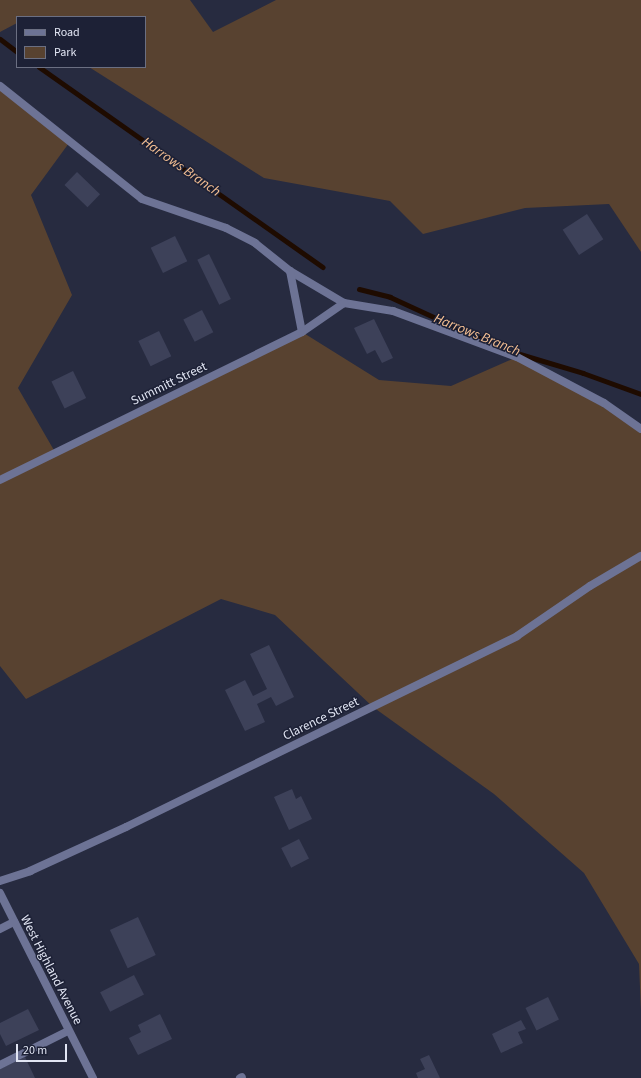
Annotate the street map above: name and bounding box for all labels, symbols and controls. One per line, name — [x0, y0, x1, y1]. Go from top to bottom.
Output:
legend — [16, 16, 146, 68]
text: Road — [54, 24, 80, 41]
text: Park — [54, 44, 76, 61]
water label: Harrows Branch — [139, 134, 223, 200]
water label: Harrows Branch — [431, 310, 523, 360]
street label: Summitt Street — [129, 359, 209, 409]
street label: Clarence Street — [281, 694, 361, 744]
street label: West Highland Avenue — [17, 913, 85, 1027]
scale bar — [18, 1036, 69, 1062]
text: 20 m — [23, 1042, 47, 1059]

